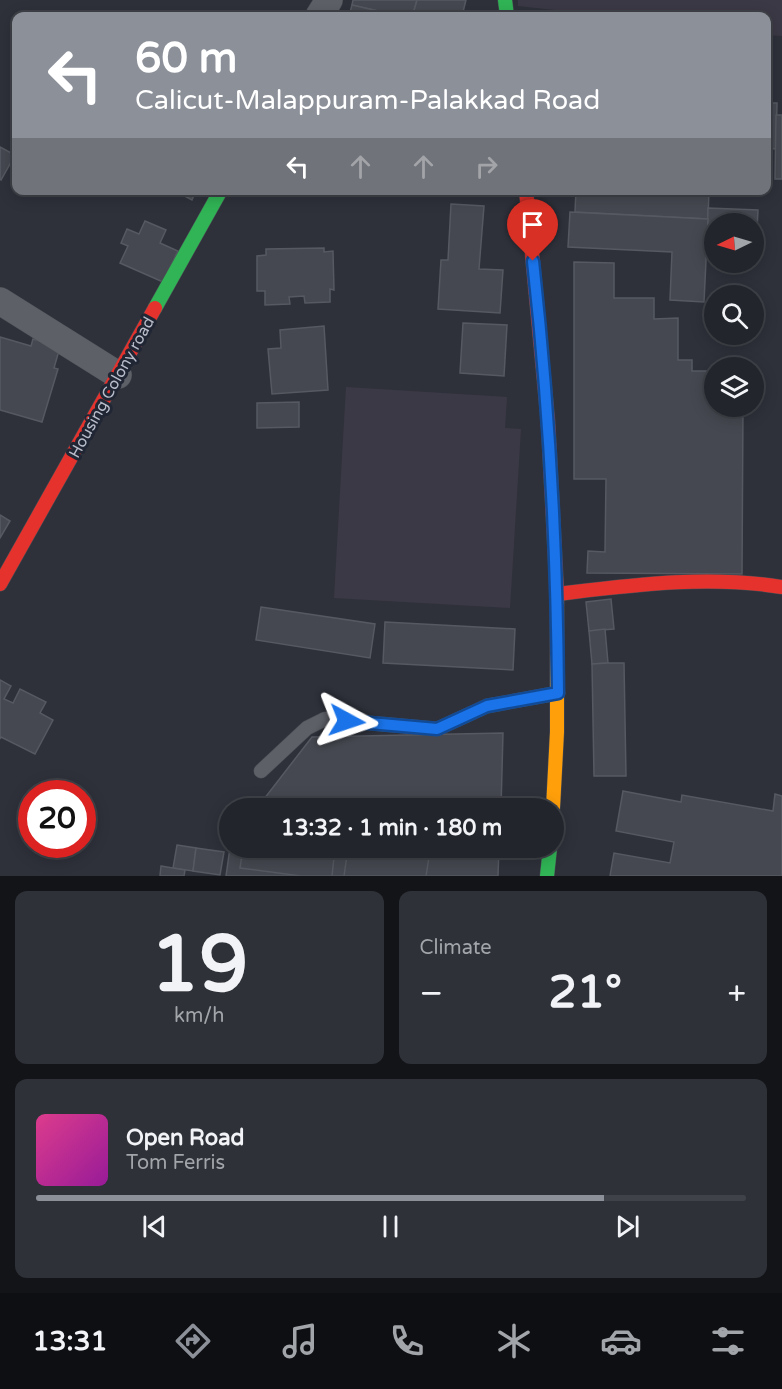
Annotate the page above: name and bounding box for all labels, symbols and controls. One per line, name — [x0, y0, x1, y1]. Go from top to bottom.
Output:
text: 60 m — [135, 33, 237, 84]
icon: left — [36, 36, 114, 114]
text: Calicut-Malappuram-Palakkad Road — [135, 84, 600, 117]
icon: left — [281, 150, 314, 183]
icon: ahead — [344, 150, 377, 183]
icon: ahead — [407, 150, 440, 183]
icon: right — [470, 150, 503, 183]
pin — [507, 199, 558, 261]
icon: arrive — [516, 208, 549, 241]
north arrow — [704, 213, 764, 273]
map controls — [704, 213, 764, 417]
button: search — [704, 285, 764, 345]
street label: Housing Colony road — [65, 313, 159, 462]
button: layers — [704, 357, 764, 417]
position arrow — [315, 689, 379, 753]
speed limit sign: 20 — [18, 780, 96, 858]
text: 13:32 · 1 min · 180 m — [281, 815, 502, 841]
text: 19 — [150, 918, 248, 1012]
text: Climate — [420, 936, 492, 960]
text: 21° — [548, 966, 622, 1020]
text: − — [420, 974, 443, 1013]
text: + — [727, 974, 746, 1013]
text: km/h — [174, 1004, 224, 1028]
text: Open Road — [126, 1125, 244, 1151]
text: Tom Ferris — [126, 1151, 225, 1175]
icon: previous — [138, 1210, 171, 1243]
icon: pause — [374, 1210, 407, 1243]
icon: next — [611, 1210, 644, 1243]
icon: directions — [172, 1320, 214, 1362]
icon: music — [279, 1320, 321, 1362]
icon: phone — [386, 1320, 428, 1362]
icon: climate — [493, 1320, 535, 1362]
icon: car — [600, 1320, 642, 1362]
icon: filters — [707, 1320, 749, 1362]
text: 13:31 — [33, 1325, 107, 1358]

